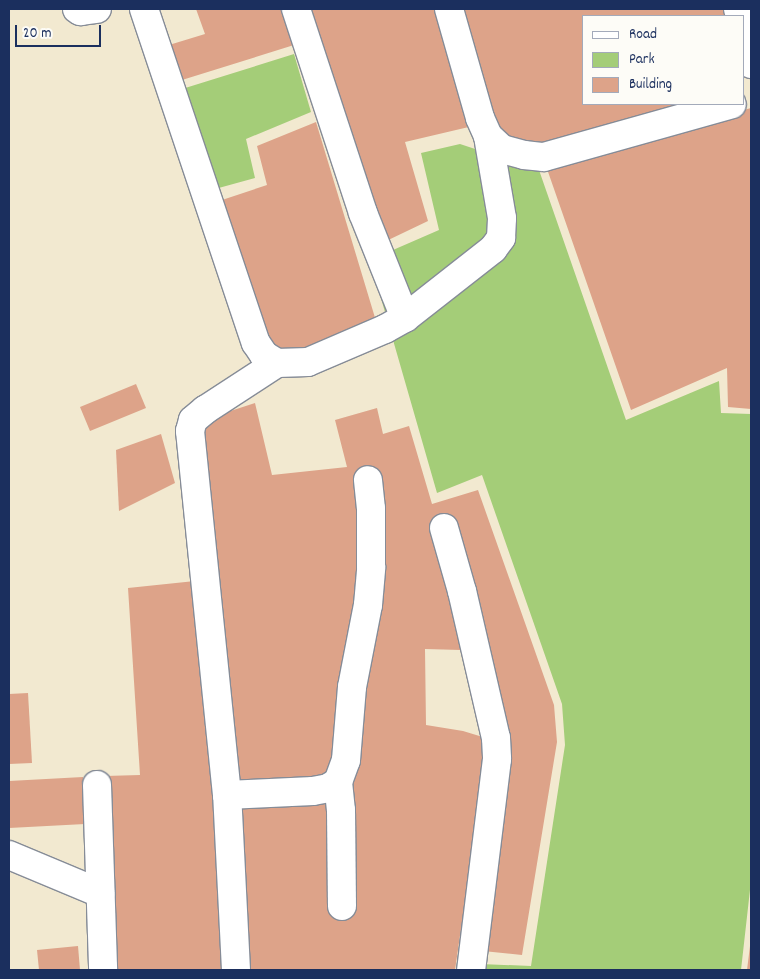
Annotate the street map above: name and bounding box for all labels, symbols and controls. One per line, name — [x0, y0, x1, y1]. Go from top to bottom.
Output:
scale bar — [18, 15, 104, 47]
legend — [582, 15, 745, 105]
text: 20 m — [23, 23, 51, 45]
text: Road — [629, 24, 657, 46]
text: Park — [629, 49, 655, 71]
text: Building — [629, 74, 672, 96]

